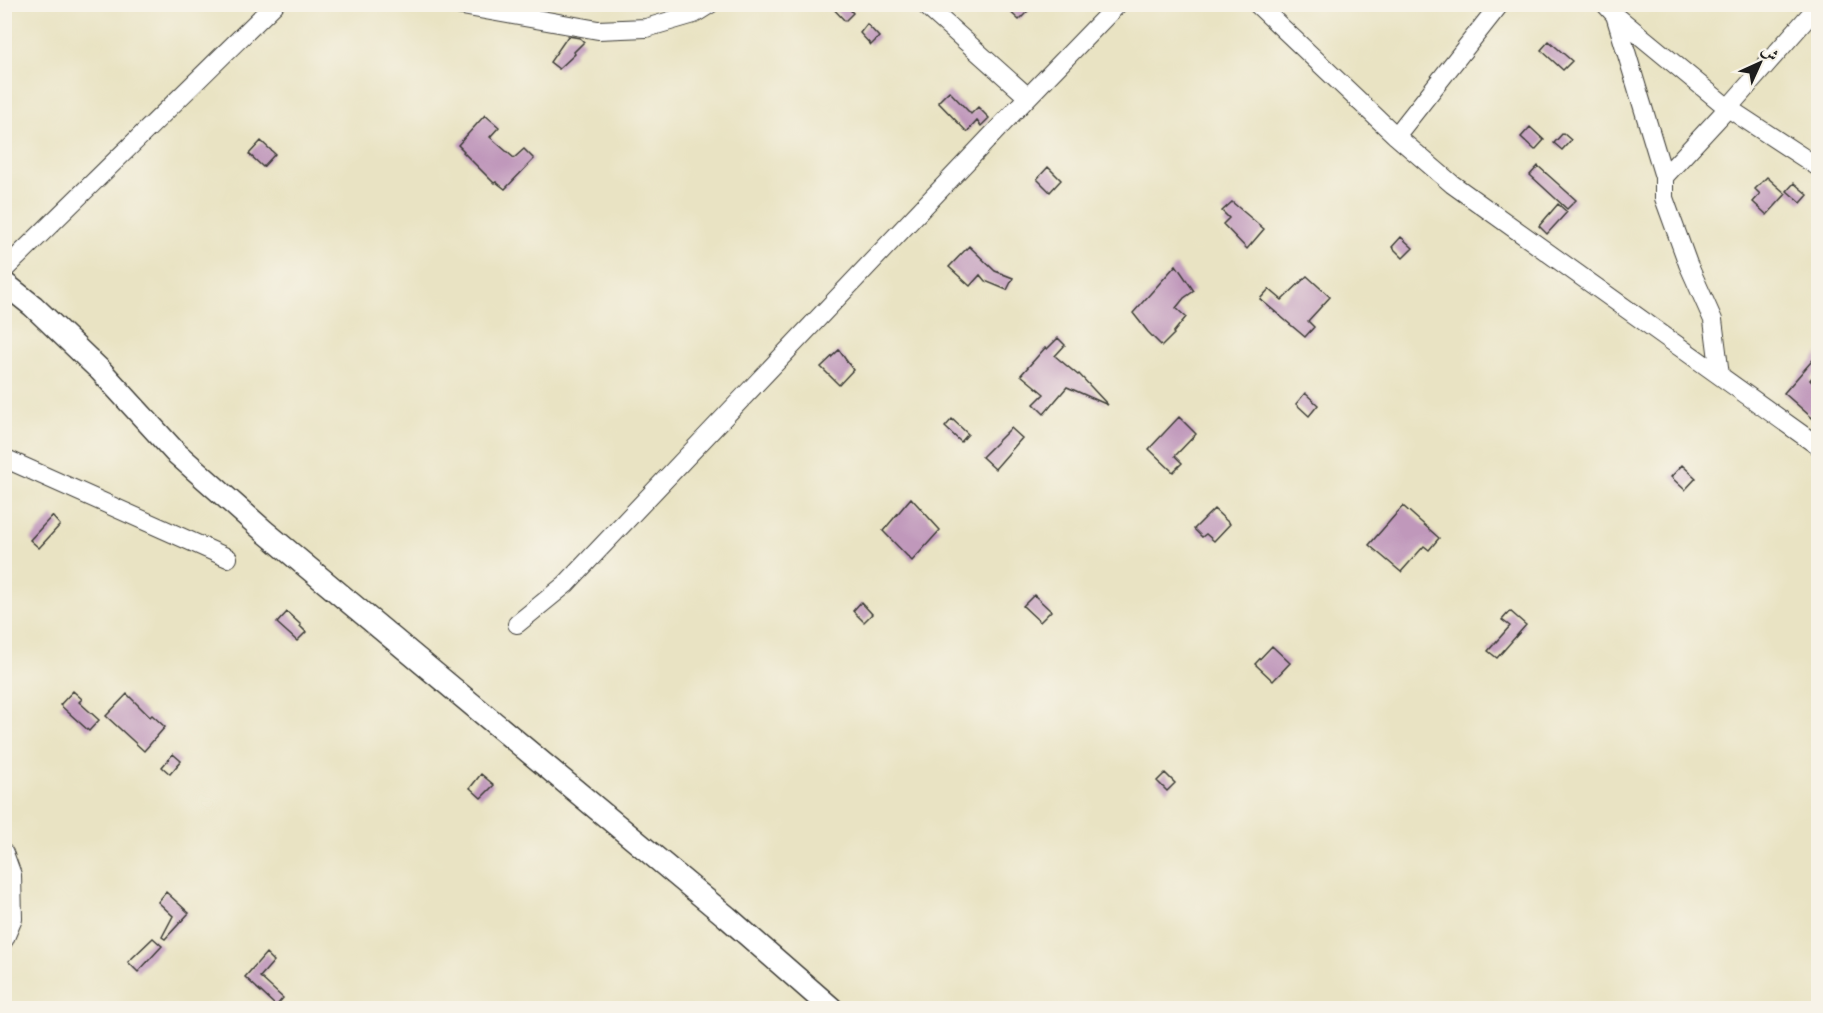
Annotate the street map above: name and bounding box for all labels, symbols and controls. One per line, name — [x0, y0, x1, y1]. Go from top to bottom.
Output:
north arrow — [1730, 33, 1790, 93]
text: ش — [1758, 40, 1783, 65]

